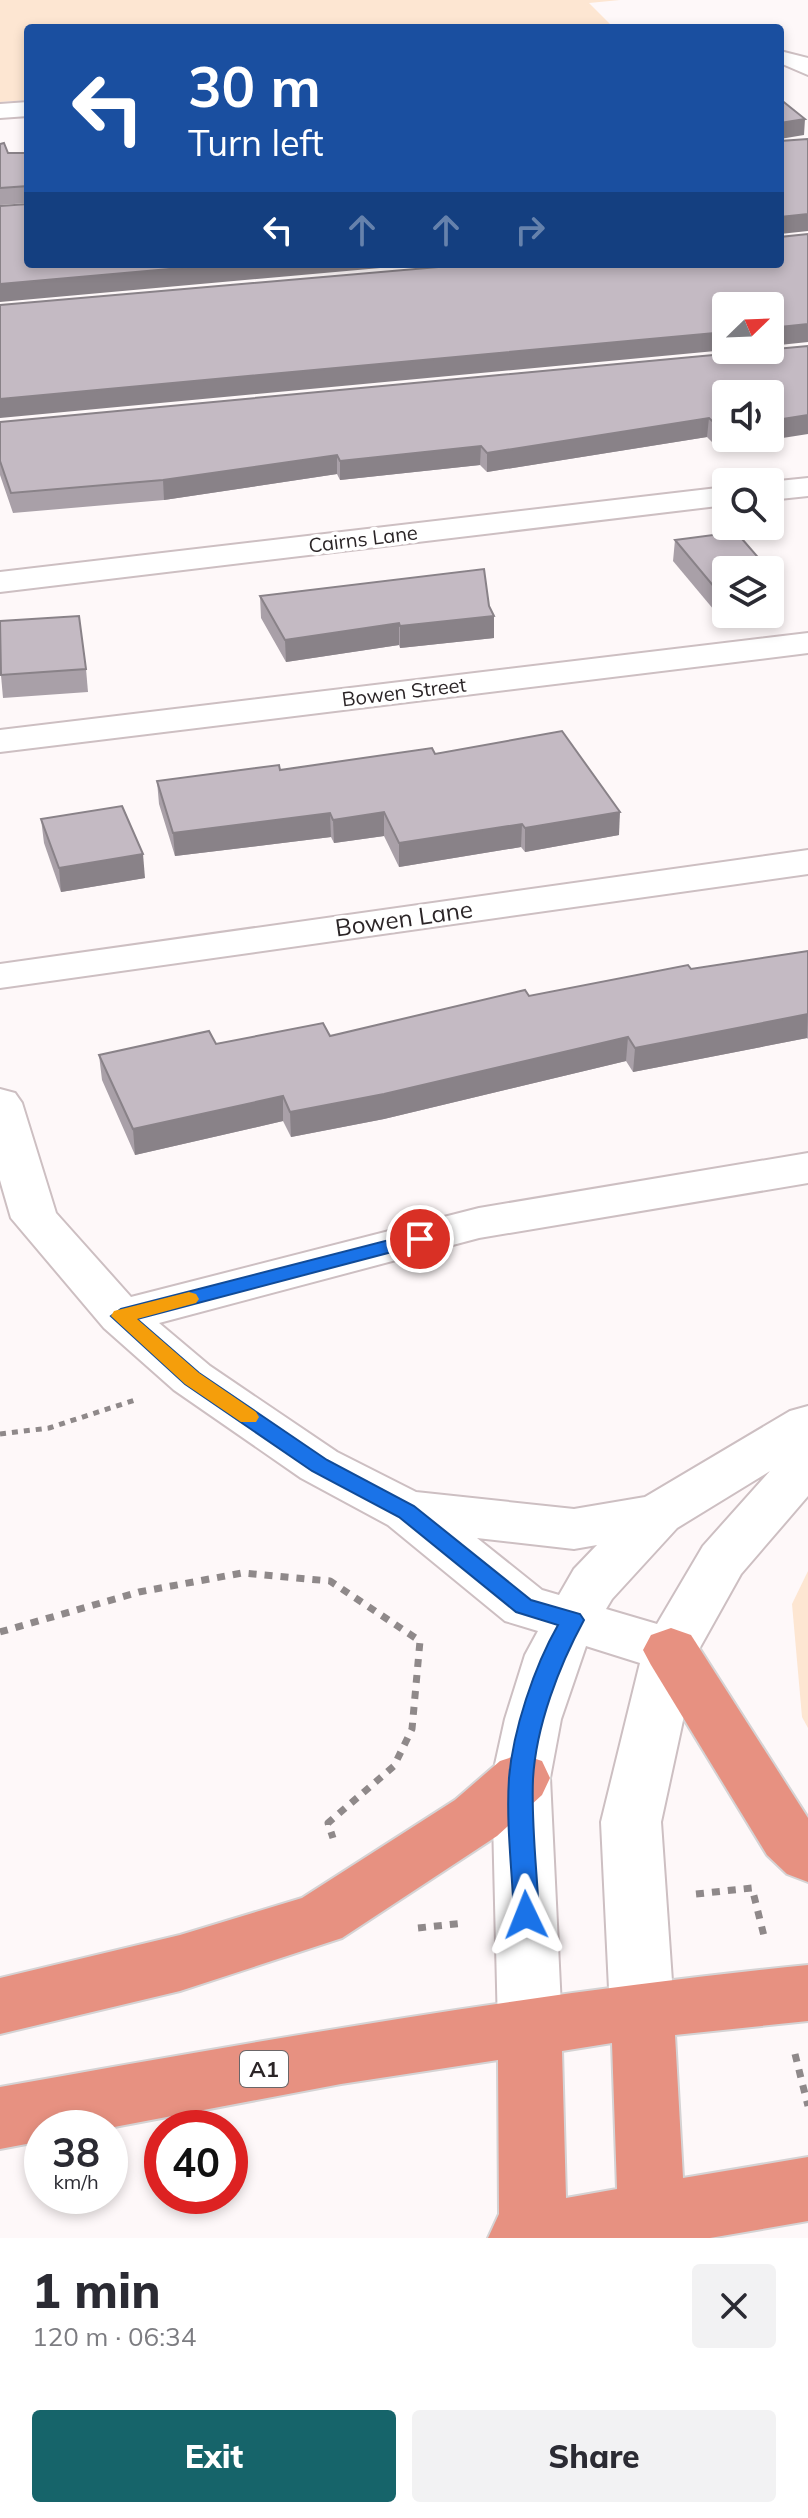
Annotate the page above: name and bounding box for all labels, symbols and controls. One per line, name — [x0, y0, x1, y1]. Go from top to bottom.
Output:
text: 30 m — [188, 51, 321, 121]
icon: left — [56, 56, 160, 160]
text: Turn left — [188, 120, 324, 165]
icon: left — [256, 208, 300, 252]
icon: ahead — [340, 208, 384, 252]
icon: ahead — [424, 208, 468, 252]
icon: right — [508, 208, 552, 252]
north arrow — [712, 292, 784, 364]
map controls — [712, 292, 784, 628]
button: sound — [712, 380, 784, 452]
button: search — [712, 468, 784, 540]
street label: Cairns Lane — [307, 519, 419, 558]
button: layers — [712, 556, 784, 628]
street label: Bowen Street — [340, 671, 468, 712]
street label: Bowen Lane — [333, 894, 475, 943]
pin — [386, 1205, 454, 1273]
icon: arrive — [398, 1217, 442, 1261]
position arrow — [484, 1873, 568, 1957]
road number: A1 — [240, 2051, 288, 2087]
speed limit sign: 40 — [144, 2110, 248, 2214]
text: 38 — [52, 2127, 100, 2177]
text: km/h — [53, 2169, 99, 2194]
text: 1 min — [32, 2260, 161, 2320]
button: close — [692, 2264, 776, 2348]
text: 120 m · 06:34 — [32, 2320, 196, 2353]
button: Exit — [32, 2410, 396, 2502]
button: Share — [412, 2410, 776, 2502]

